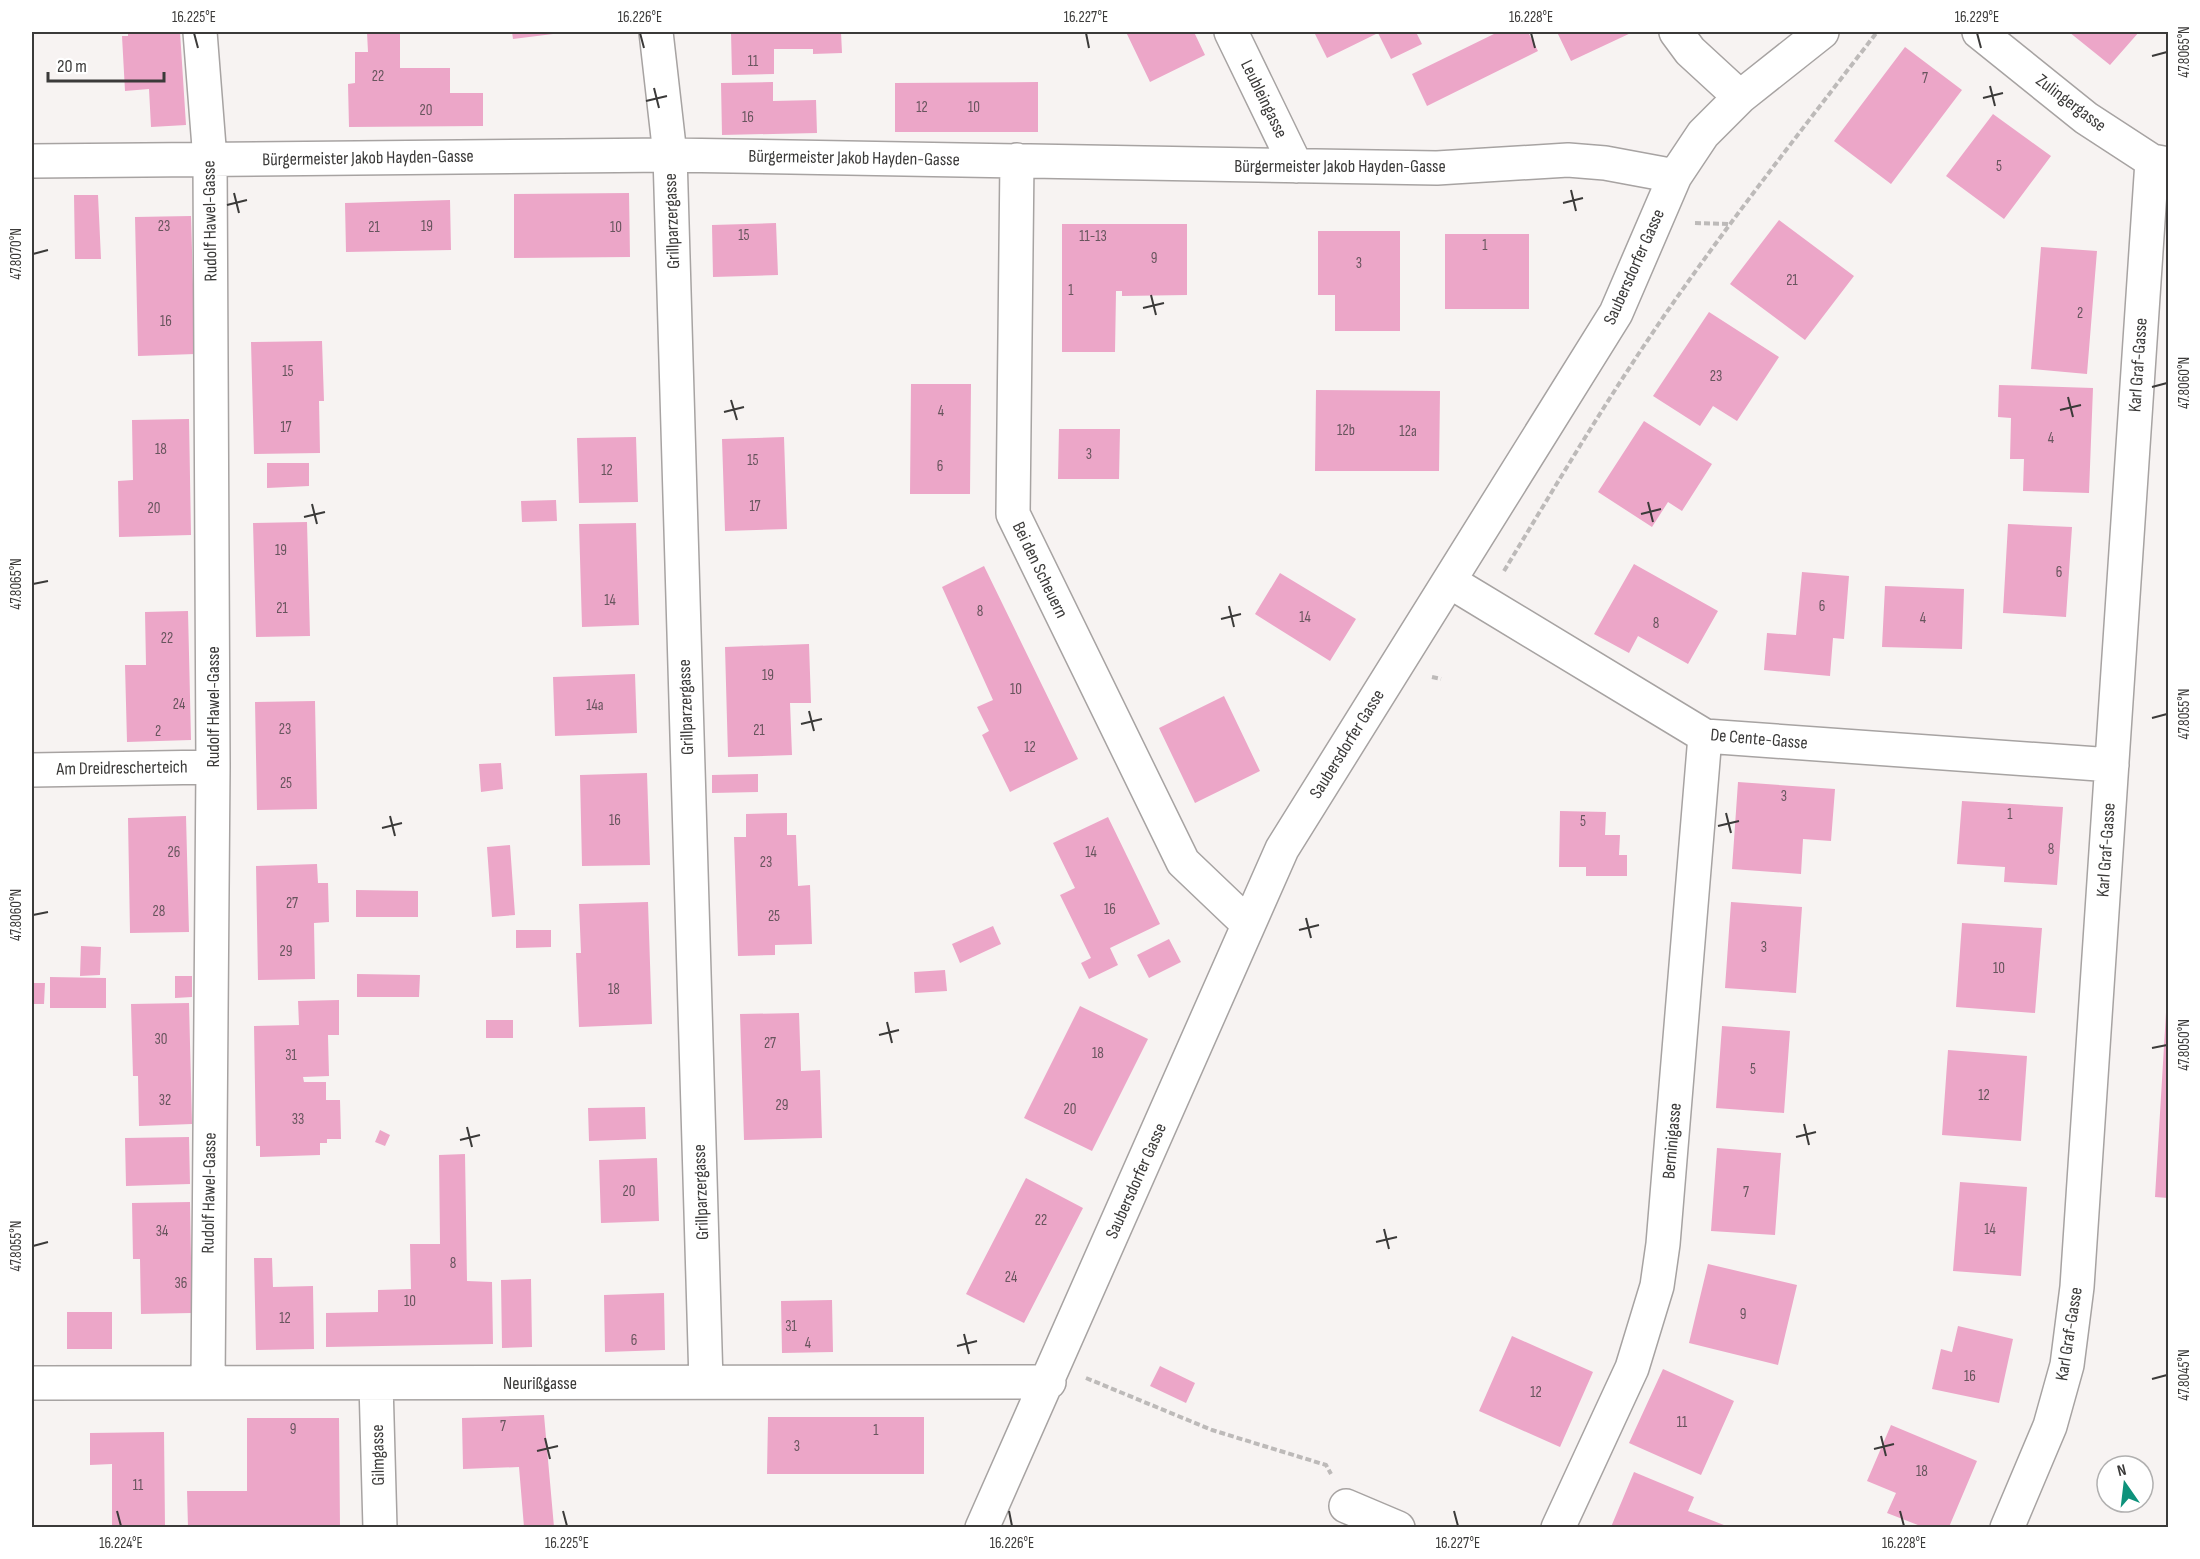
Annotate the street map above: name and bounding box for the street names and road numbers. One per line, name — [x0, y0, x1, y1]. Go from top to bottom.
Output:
street label: Leubleingasse — [1236, 57, 1292, 141]
street label: Zulingergasse — [2032, 70, 2110, 136]
street label: Bürgermeister Jakob Hayden-Gasse — [262, 146, 474, 170]
street label: Bürgermeister Jakob Hayden-Gasse — [748, 146, 960, 170]
street label: Bürgermeister Jakob Hayden-Gasse — [1234, 156, 1446, 177]
street label: Rudolf Hawel-Gasse — [198, 160, 222, 282]
street label: Grillparzergasse — [660, 173, 684, 269]
street label: Saubersdorfer Gasse — [1599, 206, 1669, 328]
street label: Karl Graf-Gasse — [2124, 317, 2152, 413]
street label: Bei den Scheuern — [1008, 519, 1072, 621]
street label: Rudolf Hawel-Gasse — [203, 646, 224, 768]
street label: Grillparzergasse — [674, 659, 698, 755]
street label: Saubersdorfer Gasse — [1305, 686, 1389, 802]
street label: De Cente-Gasse — [1709, 724, 1809, 754]
street label: Am Dreidrescherteich — [55, 756, 188, 780]
street label: Karl Graf-Gasse — [2092, 802, 2120, 898]
street label: Berninigasse — [1658, 1102, 1686, 1180]
street label: Saubersdorfer Gasse — [1101, 1120, 1171, 1242]
street label: Rudolf Hawel-Gasse — [197, 1132, 221, 1254]
street label: Grillparzergasse — [689, 1144, 713, 1240]
street label: Karl Graf-Gasse — [2051, 1286, 2087, 1382]
street label: Neurißgasse — [503, 1373, 577, 1394]
street label: Gilmgasse — [367, 1424, 389, 1486]

